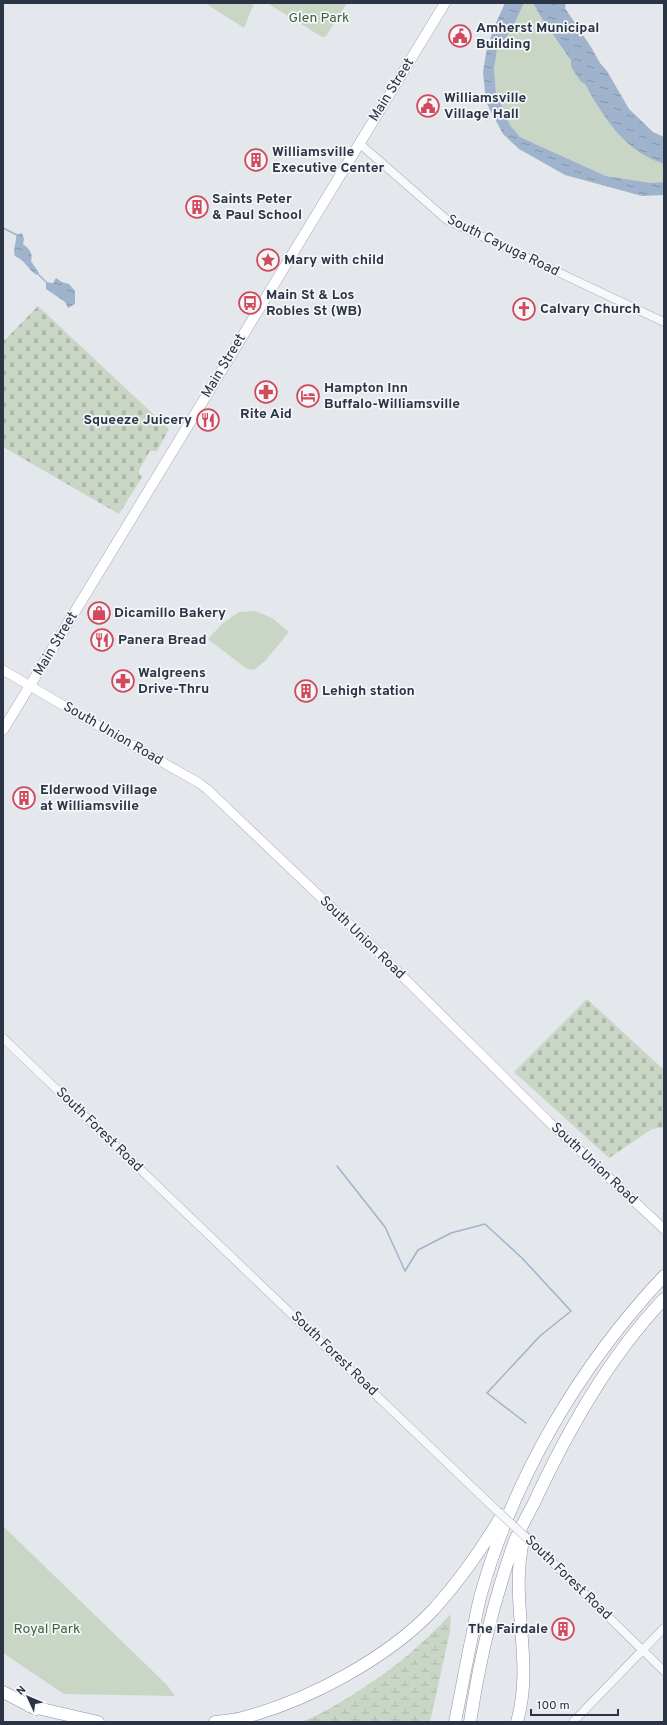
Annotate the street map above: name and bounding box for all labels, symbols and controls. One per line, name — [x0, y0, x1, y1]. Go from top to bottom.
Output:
park label: Glen Park — [288, 10, 350, 27]
place label: Amherst Municipal Building — [476, 20, 599, 53]
public building icon: Amherst Municipal Building — [447, 23, 473, 49]
street label: Main Street — [366, 55, 418, 125]
place label: Williamsville Village Hall — [444, 90, 527, 123]
public building icon: Williamsville Village Hall — [415, 93, 441, 119]
place label: Williamsville Executive Center — [272, 144, 385, 177]
building icon: Williamsville Executive Center — [243, 147, 269, 173]
place label: Saints Peter & Paul School — [212, 191, 302, 224]
building icon: Saints Peter & Paul School — [184, 194, 210, 220]
street label: South Cayuga Road — [444, 211, 562, 281]
place icon: Mary with child — [255, 247, 281, 273]
place label: Mary with child — [284, 252, 384, 269]
place label: Main St & Los Robles St (WB) — [266, 287, 362, 320]
bus stop icon: Main St & Los Robles St (WB) — [237, 290, 263, 316]
church icon: Calvary Church — [511, 296, 537, 322]
place label: Calvary Church — [540, 301, 640, 318]
street label: Main Street — [198, 331, 250, 401]
pharmacy icon: Rite Aid — [253, 379, 279, 405]
place label: Hampton Inn Buffalo-Williamsville — [324, 380, 460, 413]
hotel icon: Hampton Inn Buffalo-Williamsville — [295, 383, 321, 409]
place label: Rite Aid — [240, 406, 292, 423]
restaurant icon: Squeeze Juicery — [195, 407, 221, 433]
place label: Squeeze Juicery — [84, 412, 192, 429]
shop icon: Dicamillo Bakery — [86, 600, 112, 626]
place label: Dicamillo Bakery — [114, 605, 226, 622]
street label: Main Street — [30, 609, 82, 679]
restaurant icon: Panera Bread — [89, 627, 115, 653]
place label: Panera Bread — [118, 632, 206, 649]
place label: Walgreens Drive-Thru — [138, 665, 209, 698]
pharmacy icon: Walgreens Drive-Thru — [110, 668, 136, 694]
building icon: Lehigh station — [293, 678, 319, 704]
place label: Lehigh station — [322, 683, 415, 700]
street label: South Union Road — [60, 699, 166, 769]
place label: Elderwood Village at Williamsville — [40, 782, 158, 815]
building icon: Elderwood Village at Williamsville — [11, 785, 37, 811]
street label: South Union Road — [316, 893, 408, 983]
street label: South Forest Road — [52, 1084, 146, 1176]
street label: South Union Road — [547, 1119, 641, 1209]
street label: South Forest Road — [287, 1308, 381, 1400]
street label: South Forest Road — [521, 1532, 615, 1624]
building icon: The Fairdale — [550, 1616, 576, 1642]
park label: Royal Park — [13, 1621, 81, 1638]
place label: The Fairdale — [468, 1621, 548, 1638]
north arrow — [8, 1677, 48, 1717]
text: N — [14, 1683, 29, 1698]
scale bar — [531, 1691, 618, 1717]
text: 100 m — [537, 1698, 570, 1714]

